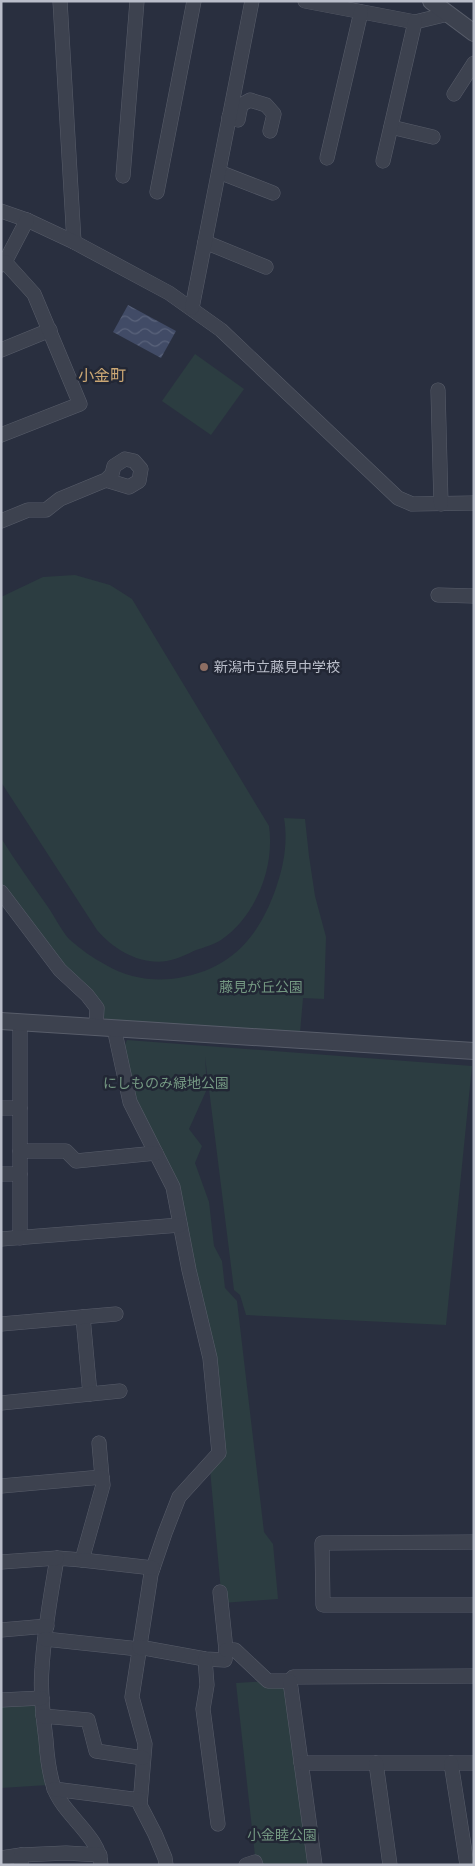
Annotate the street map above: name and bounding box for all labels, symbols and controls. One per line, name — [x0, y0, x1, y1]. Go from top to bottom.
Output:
district label: 小金町 — [78, 366, 126, 385]
place label: 新潟市立藤見中学校 — [214, 659, 340, 676]
marker: 新潟市立藤見中学校 — [198, 661, 210, 673]
park label: 藤見が丘公園 — [219, 979, 303, 996]
park label: にしものみ緑地公園 — [103, 1075, 229, 1092]
park label: 小金睦公園 — [247, 1827, 317, 1844]

